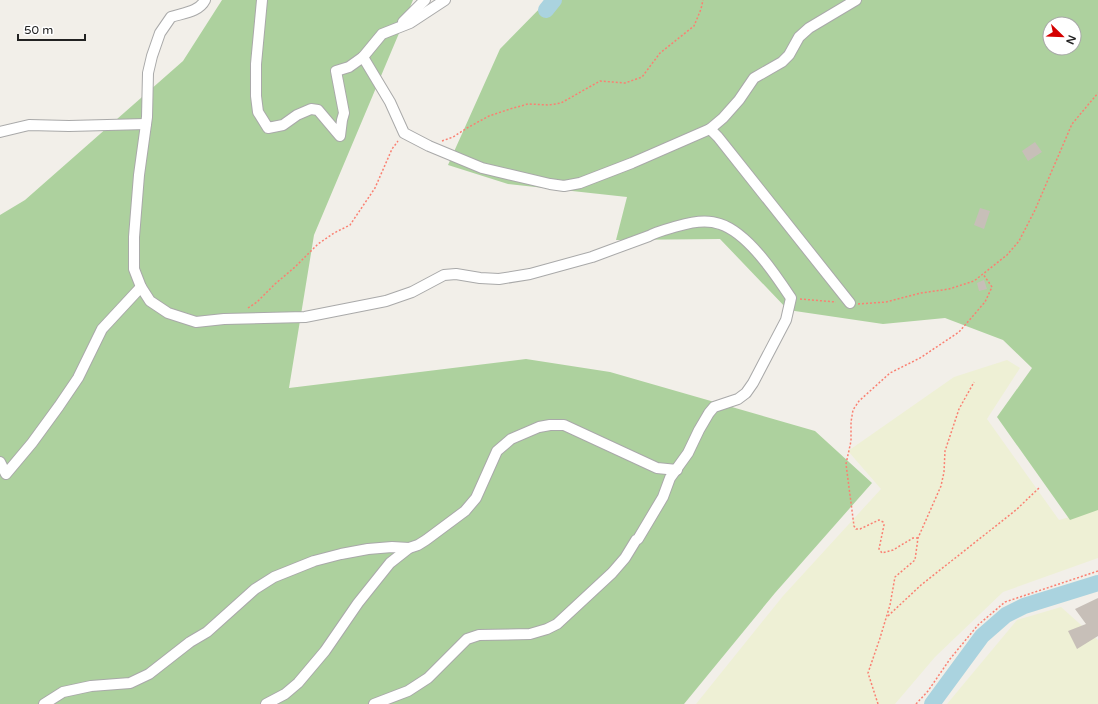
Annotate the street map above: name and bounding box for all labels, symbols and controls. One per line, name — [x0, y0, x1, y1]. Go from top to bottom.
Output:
scale bar — [18, 16, 85, 42]
north arrow — [1042, 16, 1082, 56]
text: 50 m — [24, 23, 53, 37]
text: N — [1063, 33, 1078, 46]

